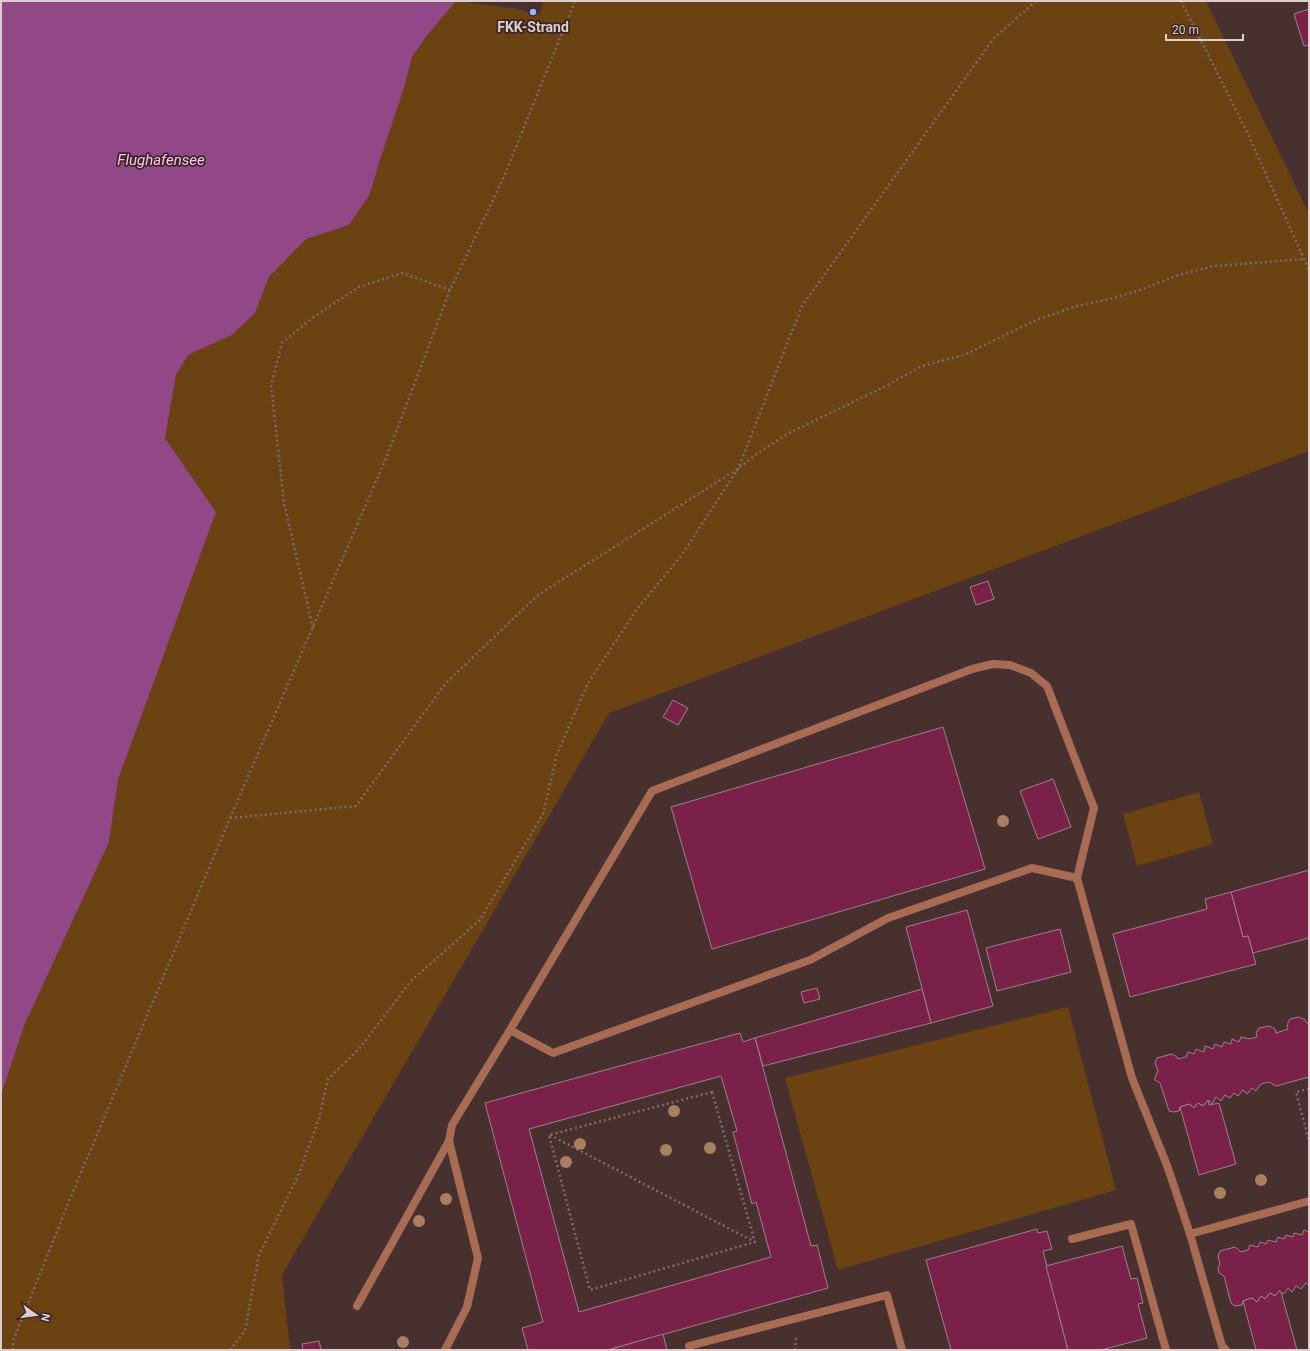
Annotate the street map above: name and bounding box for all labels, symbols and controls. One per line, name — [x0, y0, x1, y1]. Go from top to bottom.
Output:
marker: FKK-Strand — [528, 7, 538, 17]
scale bar — [1166, 16, 1243, 42]
place label: FKK-Strand — [497, 19, 569, 35]
text: 20 m — [1172, 23, 1199, 37]
water label: Flughafensee — [117, 151, 205, 169]
north arrow — [16, 1295, 56, 1335]
text: N — [38, 1312, 52, 1323]

